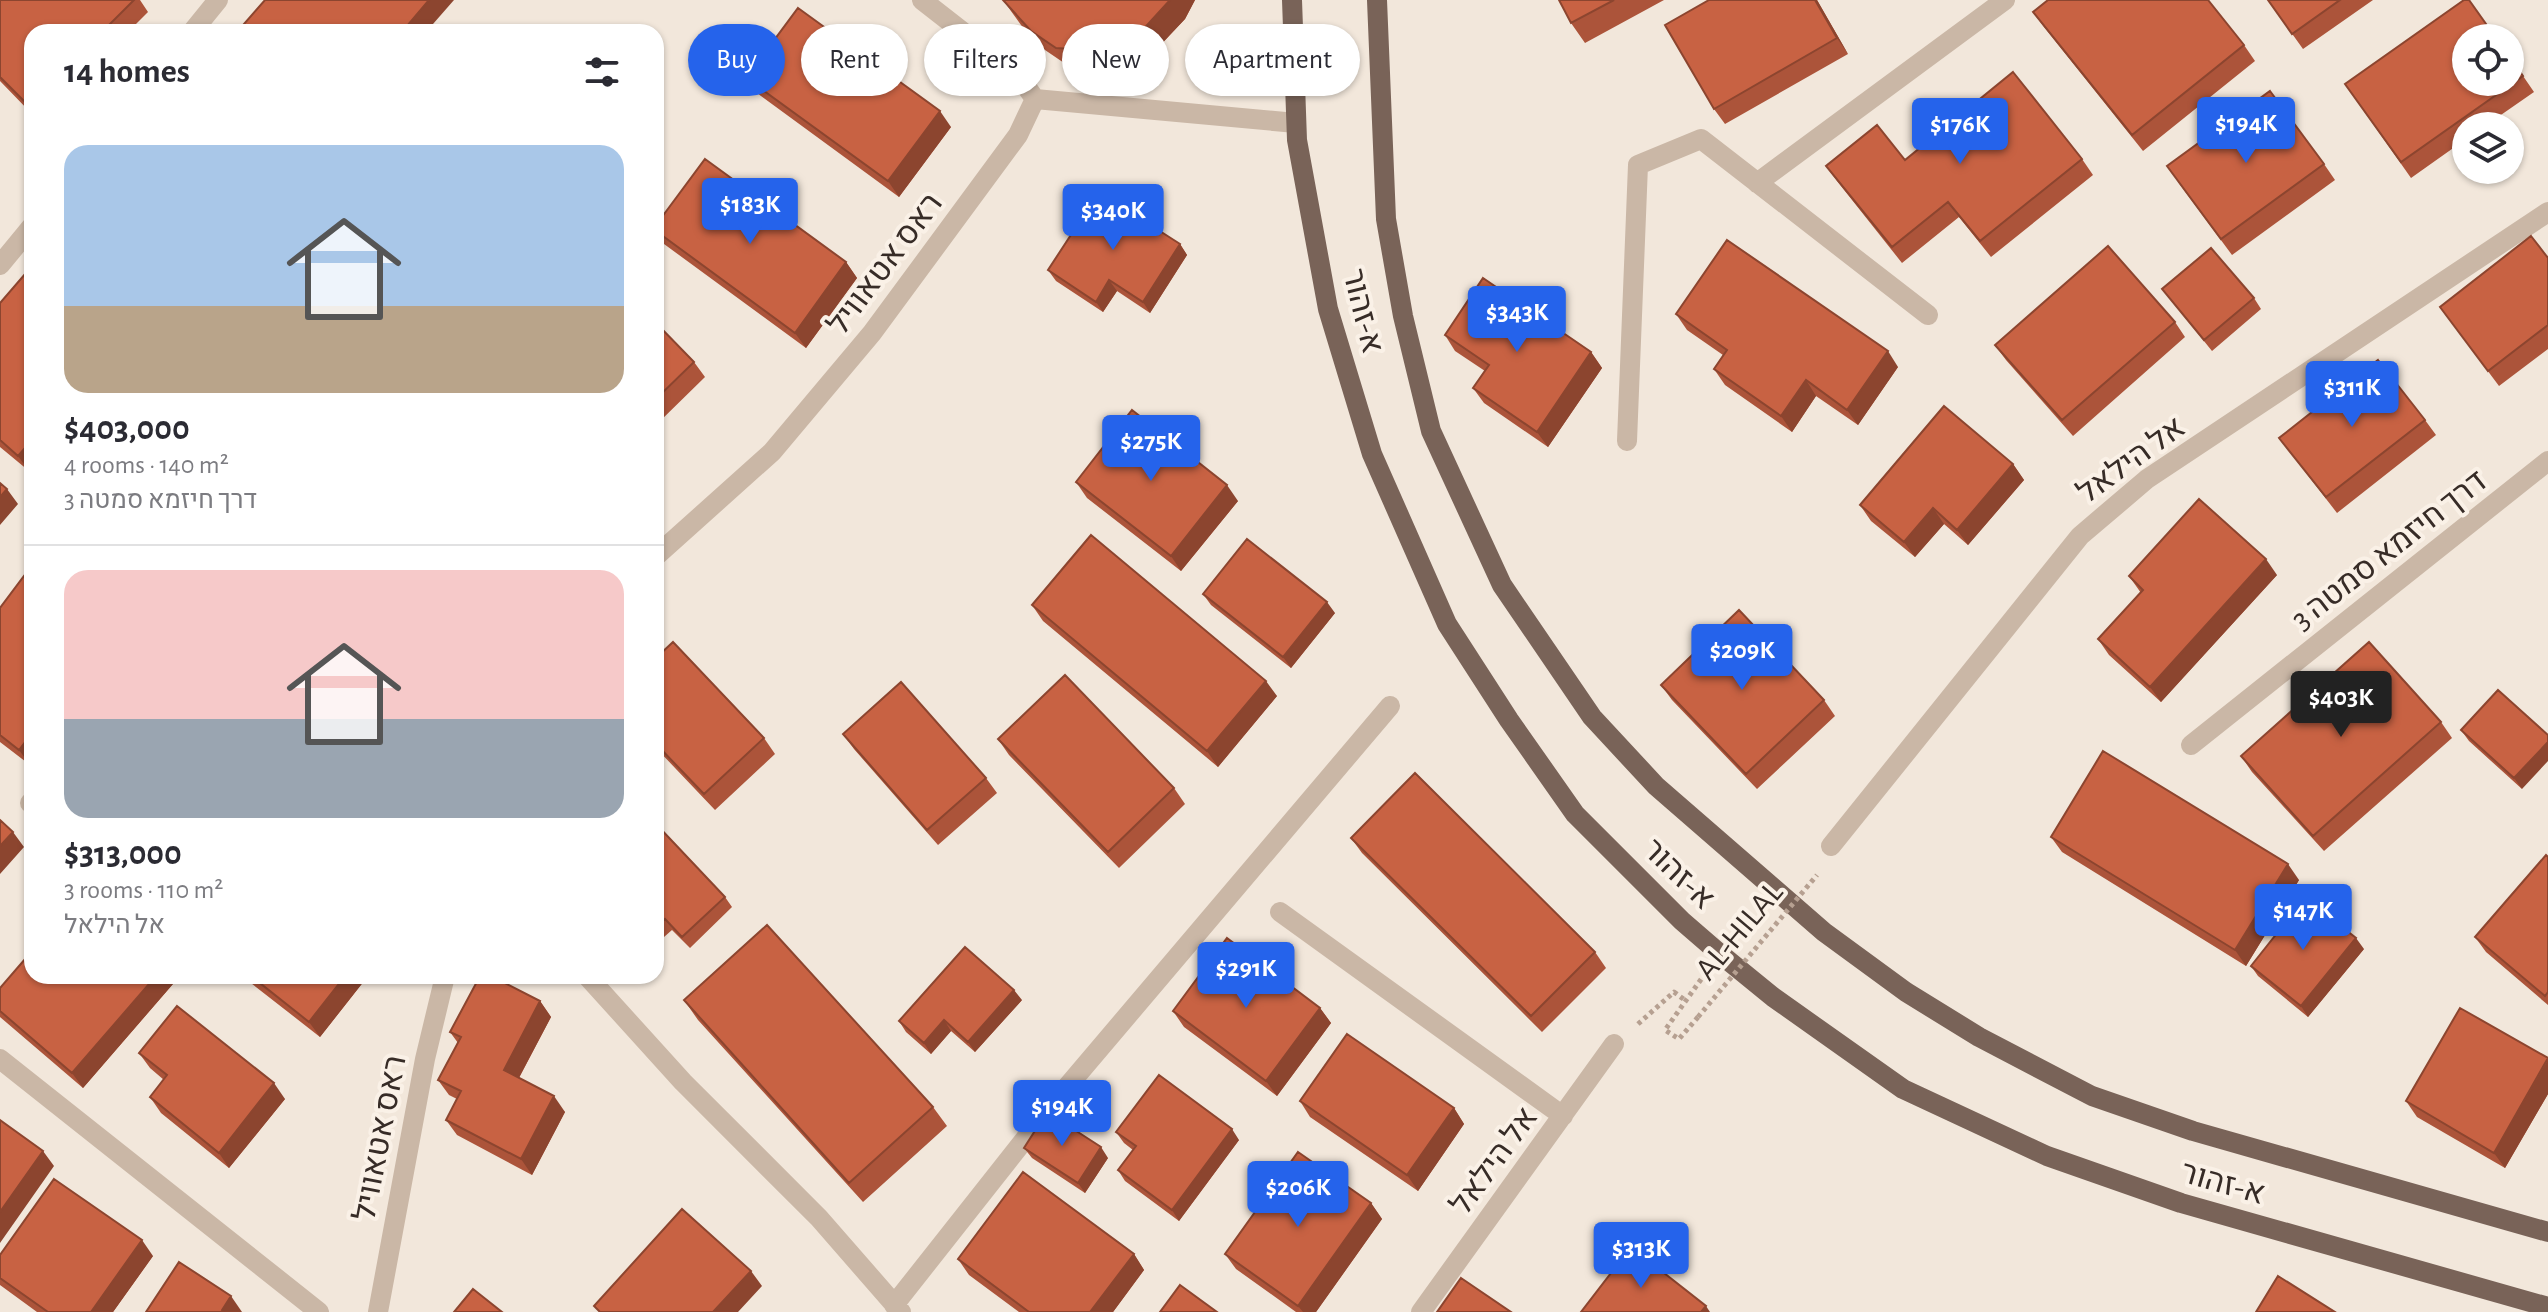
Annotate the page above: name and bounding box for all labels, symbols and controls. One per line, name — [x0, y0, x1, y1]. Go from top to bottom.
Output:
chip: Buy — [688, 24, 785, 96]
chip: Rent — [801, 24, 908, 96]
chip: Filters — [924, 24, 1046, 96]
chip: New — [1062, 24, 1169, 96]
chip: Apartment — [1185, 24, 1360, 96]
map controls — [2452, 24, 2524, 184]
button: locate — [2452, 24, 2524, 96]
icon: filters — [580, 50, 624, 94]
text: 14 homes — [64, 55, 190, 89]
pin: $194K — [2190, 97, 2302, 165]
pin: $176K — [1904, 98, 2016, 166]
text: $194K — [2215, 110, 2277, 136]
text: $176K — [1930, 111, 1990, 137]
button: layers — [2452, 112, 2524, 184]
pin: $183K — [694, 178, 806, 246]
pin: $340K — [1057, 184, 1169, 252]
street label: ראס אטאוויל — [822, 187, 948, 341]
text: $183K — [720, 191, 780, 217]
icon: home — [272, 197, 416, 341]
text: $340K — [1081, 197, 1145, 223]
street label: א-זהור — [1337, 266, 1389, 356]
pin: $343K — [1461, 286, 1573, 354]
text: $343K — [1486, 299, 1548, 325]
pin: $311K — [2296, 361, 2408, 429]
text: $311K — [2324, 374, 2380, 400]
street label: אל הילאל — [2071, 411, 2191, 509]
text: $403,000 — [64, 412, 190, 446]
pin: $275K — [1095, 415, 1207, 483]
text: $275K — [1120, 428, 1182, 454]
text: 4 rooms · 140 m² — [64, 452, 229, 478]
street label: דרך חיזמא סמטה 3 — [2285, 464, 2493, 636]
text: דרך חיזמא סמטה 3 — [64, 487, 257, 513]
icon: home — [272, 622, 416, 766]
pin: $209K — [1686, 624, 1798, 692]
text: $209K — [1709, 637, 1775, 663]
pin: $403K — [2285, 671, 2397, 739]
text: $403K — [2309, 684, 2373, 710]
street label: א-זהור — [1637, 833, 1721, 915]
text: $313,000 — [64, 837, 182, 871]
street label: AL-HILAL — [1689, 876, 1789, 986]
text: 3 rooms · 110 m² — [64, 877, 223, 903]
pin: $147K — [2247, 884, 2359, 952]
text: $147K — [2273, 897, 2333, 923]
text: אל הילאל — [64, 912, 165, 938]
pin: $291K — [1190, 942, 1302, 1010]
text: $291K — [1215, 955, 1277, 981]
street label: ראס אטאוויל — [348, 1053, 412, 1223]
pin: $194K — [1006, 1080, 1118, 1148]
text: $194K — [1031, 1093, 1093, 1119]
street label: אל הילאל — [1445, 1101, 1543, 1221]
street label: א-זהור — [2177, 1156, 2269, 1210]
pin: $206K — [1242, 1161, 1354, 1229]
text: $206K — [1265, 1174, 1331, 1200]
pin: $313K — [1585, 1222, 1697, 1290]
text: $313K — [1612, 1235, 1670, 1261]

